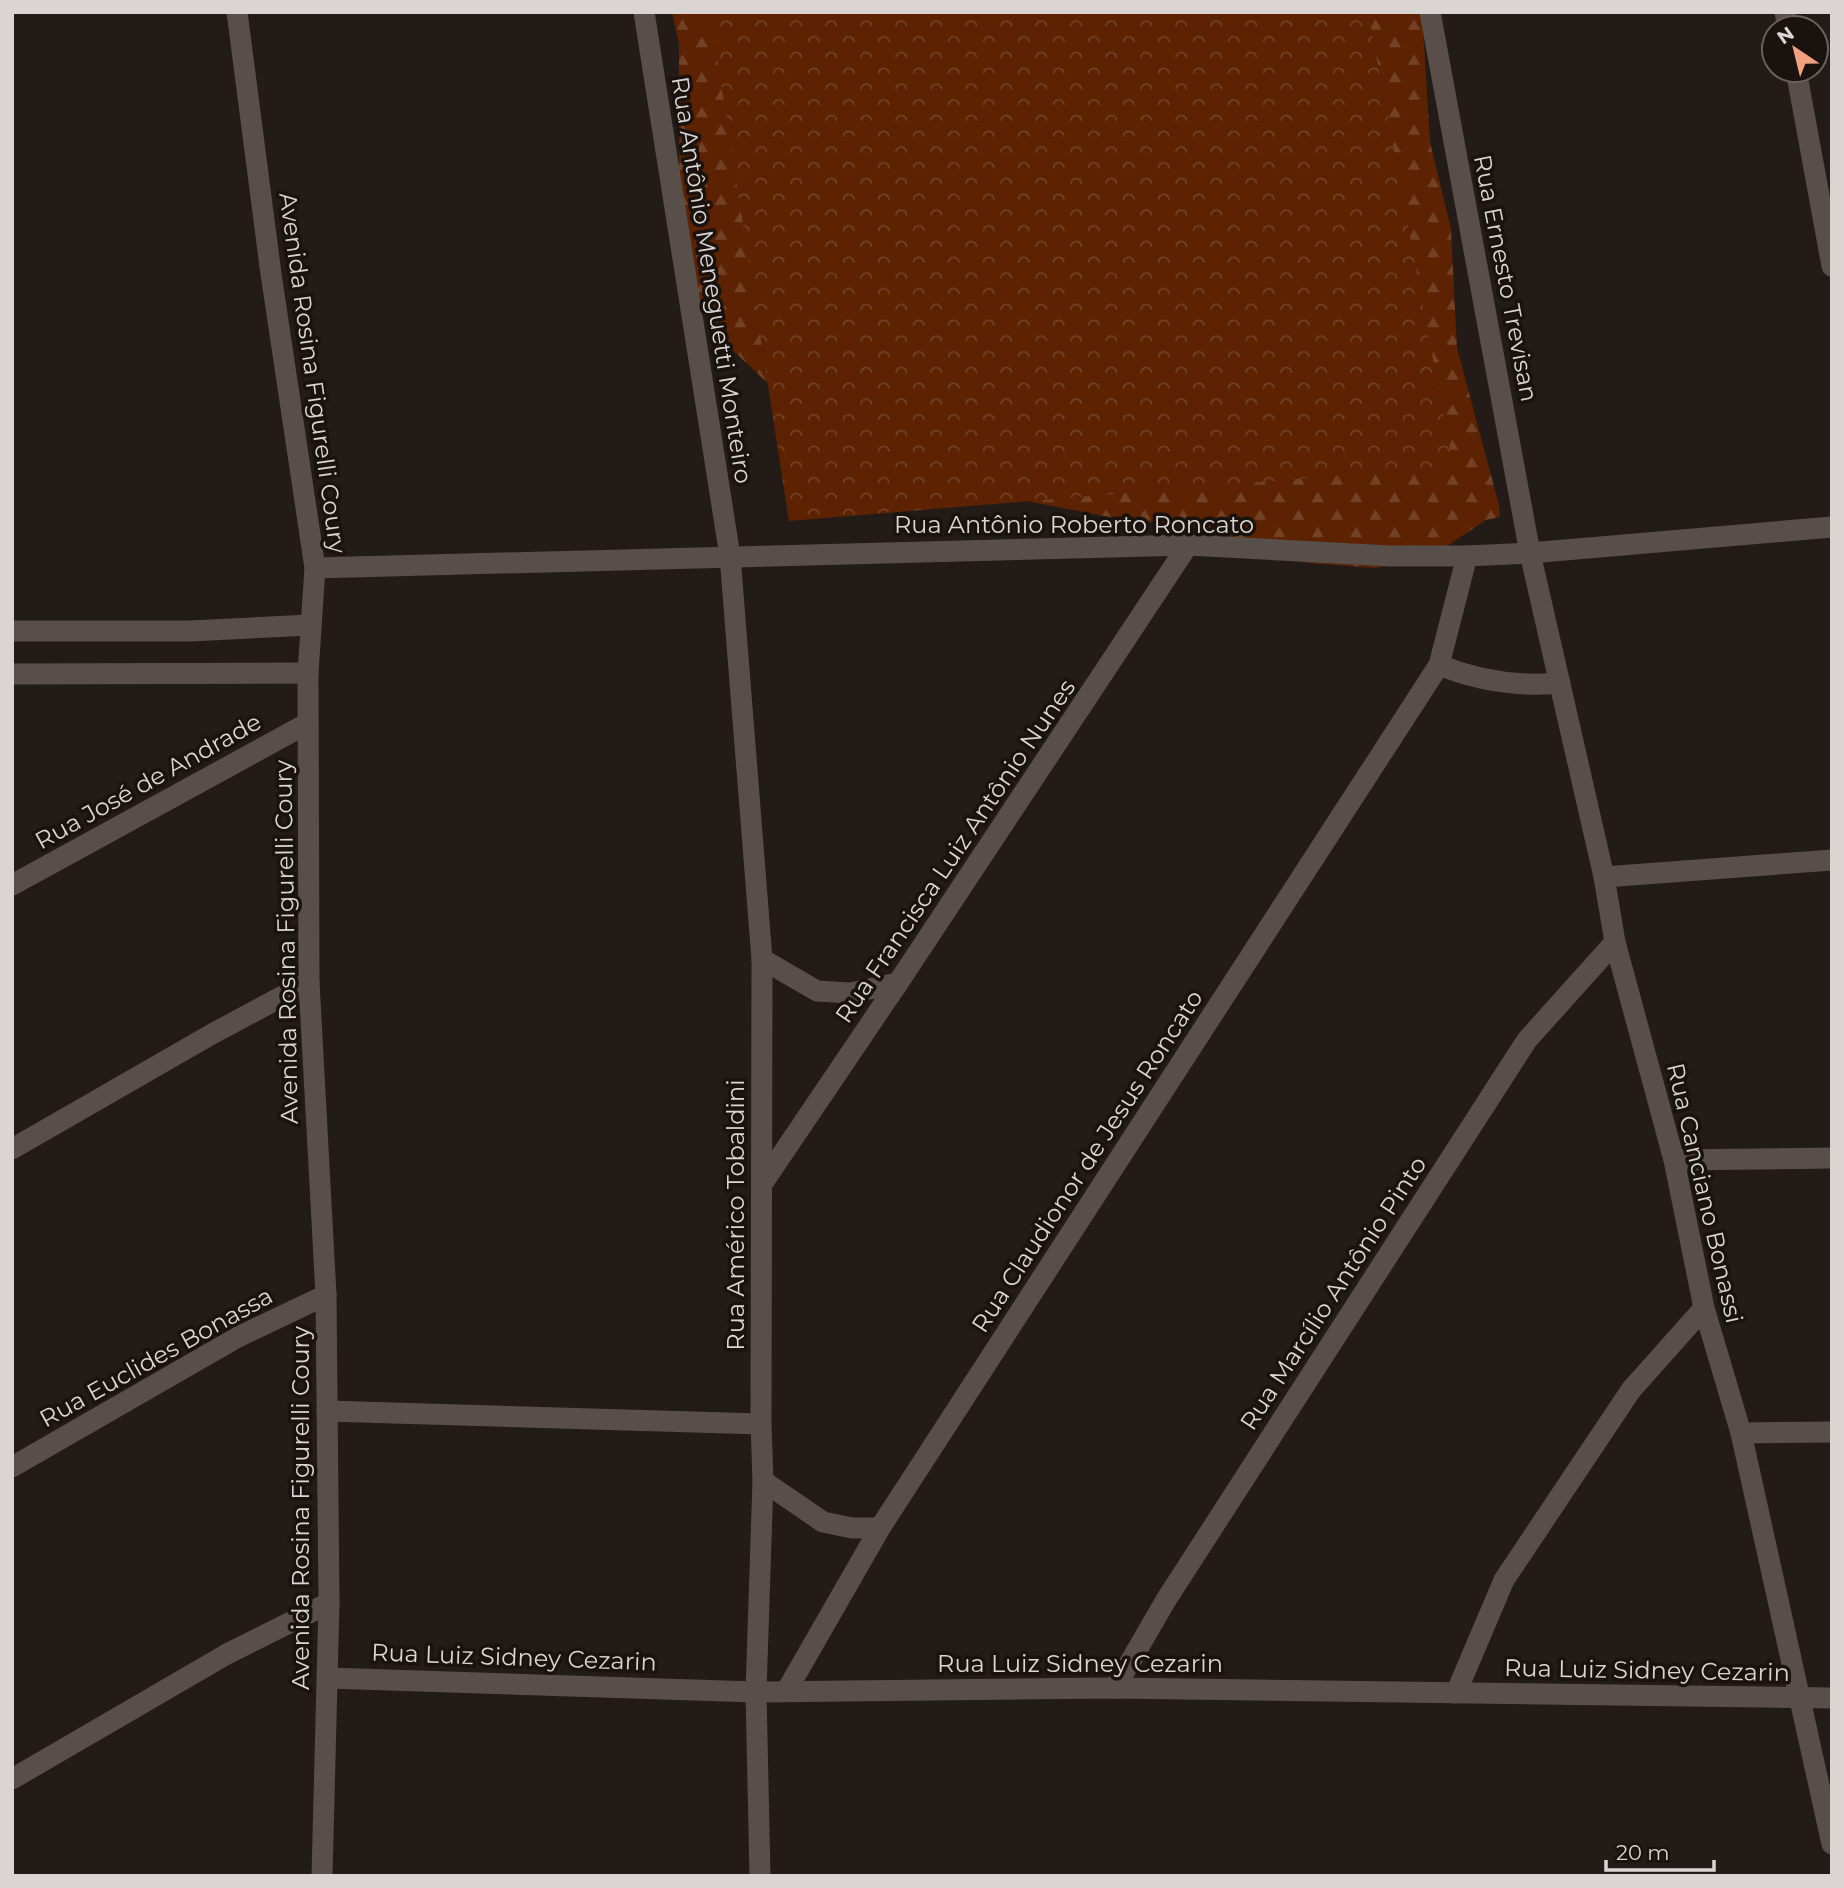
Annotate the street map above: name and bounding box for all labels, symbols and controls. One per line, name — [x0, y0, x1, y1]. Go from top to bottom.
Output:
north arrow — [1760, 14, 1830, 84]
text: N — [1773, 22, 1798, 49]
street label: Rua Antônio Meneguetti Monteiro — [665, 74, 759, 486]
street label: Rua Ernesto Trevisan — [1468, 152, 1544, 404]
street label: Avenida Rosina Figurelli Coury — [273, 191, 353, 555]
street label: Rua Antônio Roberto Roncato — [894, 510, 1254, 539]
street label: Rua Francisca Luiz Antônio Nunes — [829, 674, 1081, 1028]
street label: Rua José de Andrade — [30, 707, 266, 855]
street label: Avenida Rosina Figurelli Coury — [268, 760, 304, 1124]
street label: Rua Claudionor de Jesus Roncato — [965, 984, 1209, 1338]
street label: Rua Canciano Bonassi — [1661, 1060, 1749, 1326]
street label: Rua Américo Tobaldini — [721, 1079, 750, 1351]
street label: Rua Marcílio Antônio Pinto — [1234, 1151, 1432, 1435]
street label: Rua Euclides Bonassa — [34, 1281, 278, 1433]
street label: Avenida Rosina Figurelli Coury — [286, 1326, 315, 1690]
street label: Rua Luiz Sidney Cezarin — [371, 1638, 657, 1676]
street label: Rua Luiz Sidney Cezarin — [937, 1649, 1223, 1678]
street label: Rua Luiz Sidney Cezarin — [1504, 1653, 1790, 1687]
scale bar — [1606, 1828, 1714, 1872]
text: 20 m — [1616, 1840, 1670, 1865]

